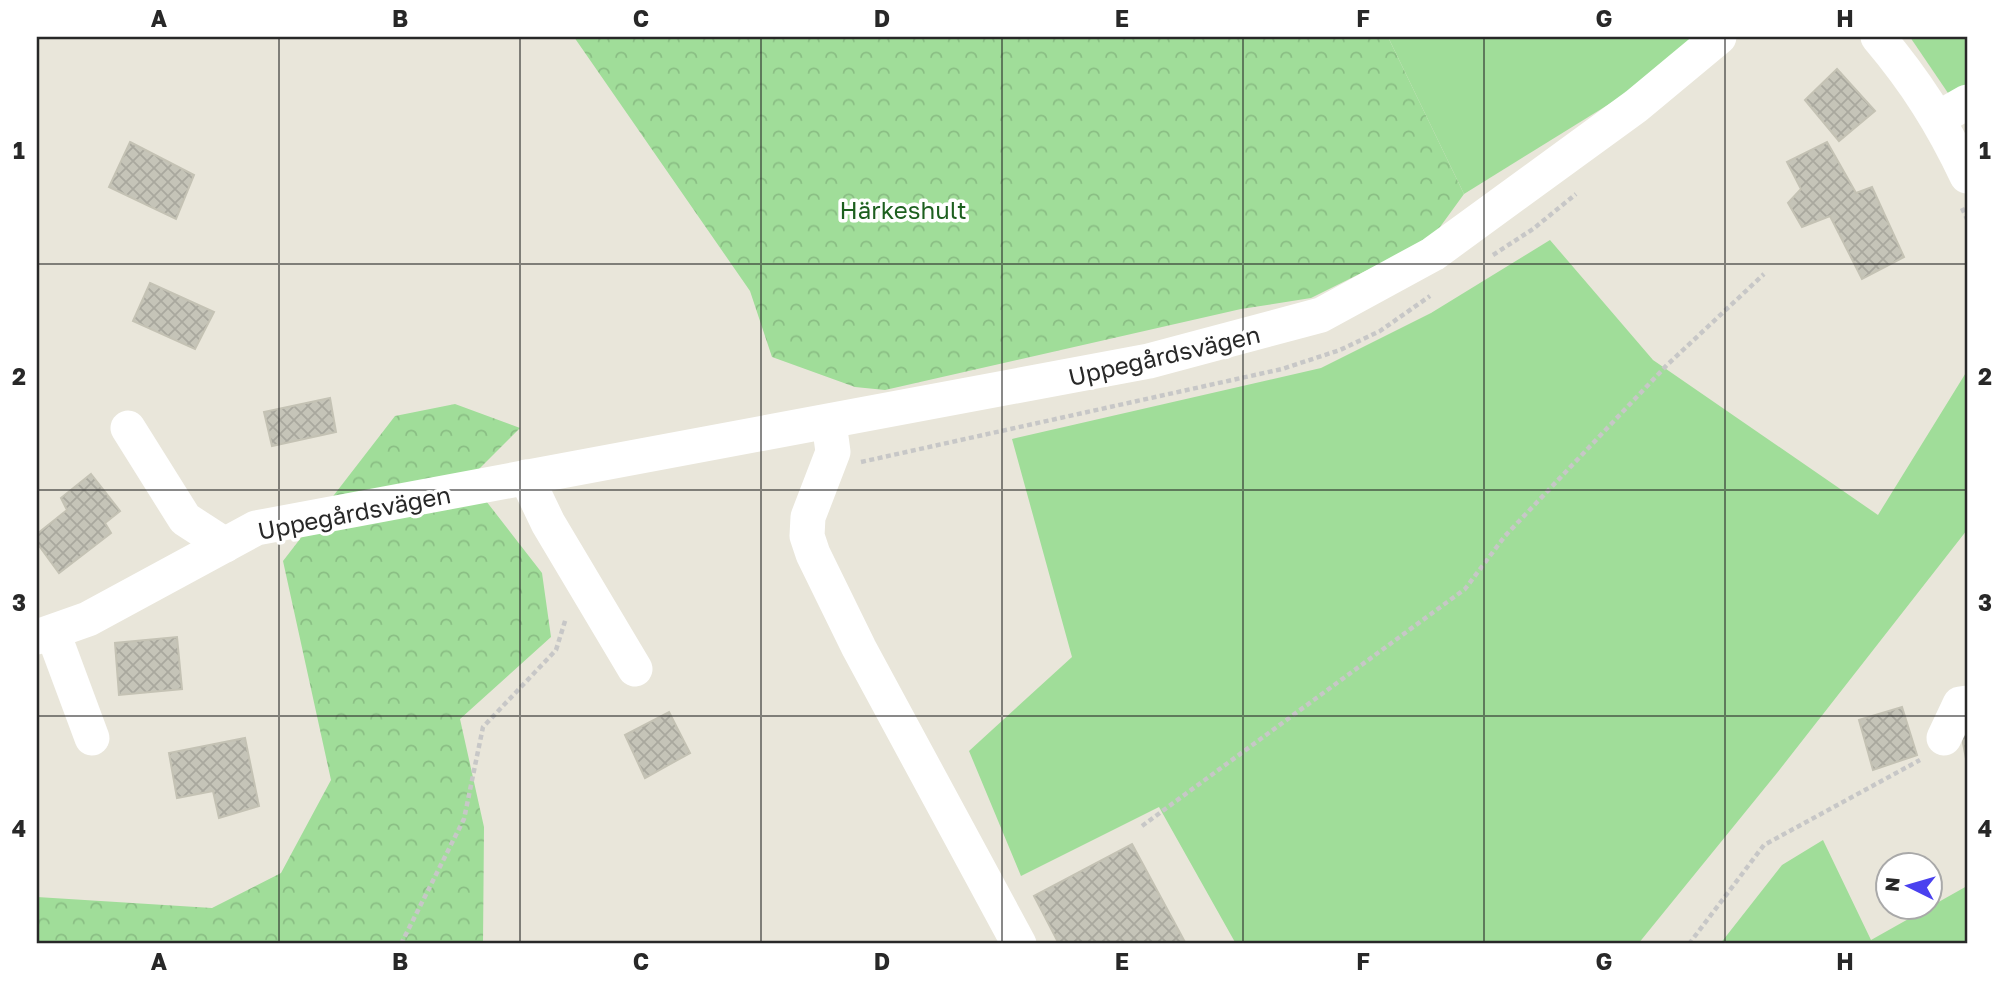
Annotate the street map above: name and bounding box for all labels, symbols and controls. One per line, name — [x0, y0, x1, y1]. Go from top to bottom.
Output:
text: A — [151, 4, 168, 32]
text: B — [392, 4, 408, 32]
text: C — [633, 4, 649, 32]
text: D — [874, 4, 890, 32]
text: E — [1115, 4, 1129, 32]
text: F — [1356, 4, 1370, 32]
text: G — [1596, 4, 1612, 32]
text: H — [1836, 4, 1854, 32]
text: 1 — [13, 136, 25, 164]
text: 1 — [1979, 136, 1991, 164]
park label: Härkeshult — [840, 195, 966, 224]
street label: Uppegårdsvägen — [1065, 319, 1263, 391]
text: 2 — [12, 362, 26, 390]
text: 2 — [1978, 362, 1992, 390]
street label: Uppegårdsvägen — [255, 479, 453, 545]
text: 3 — [12, 588, 26, 616]
text: 3 — [1978, 588, 1992, 616]
text: 4 — [12, 814, 26, 842]
text: 4 — [1978, 814, 1992, 842]
north arrow — [1874, 852, 1944, 922]
text: N — [1879, 876, 1904, 893]
text: A — [151, 947, 168, 975]
text: B — [392, 947, 408, 975]
text: C — [633, 947, 649, 975]
text: D — [874, 947, 890, 975]
text: E — [1115, 947, 1129, 975]
text: F — [1356, 947, 1370, 975]
text: G — [1596, 947, 1612, 975]
text: H — [1836, 947, 1854, 975]

